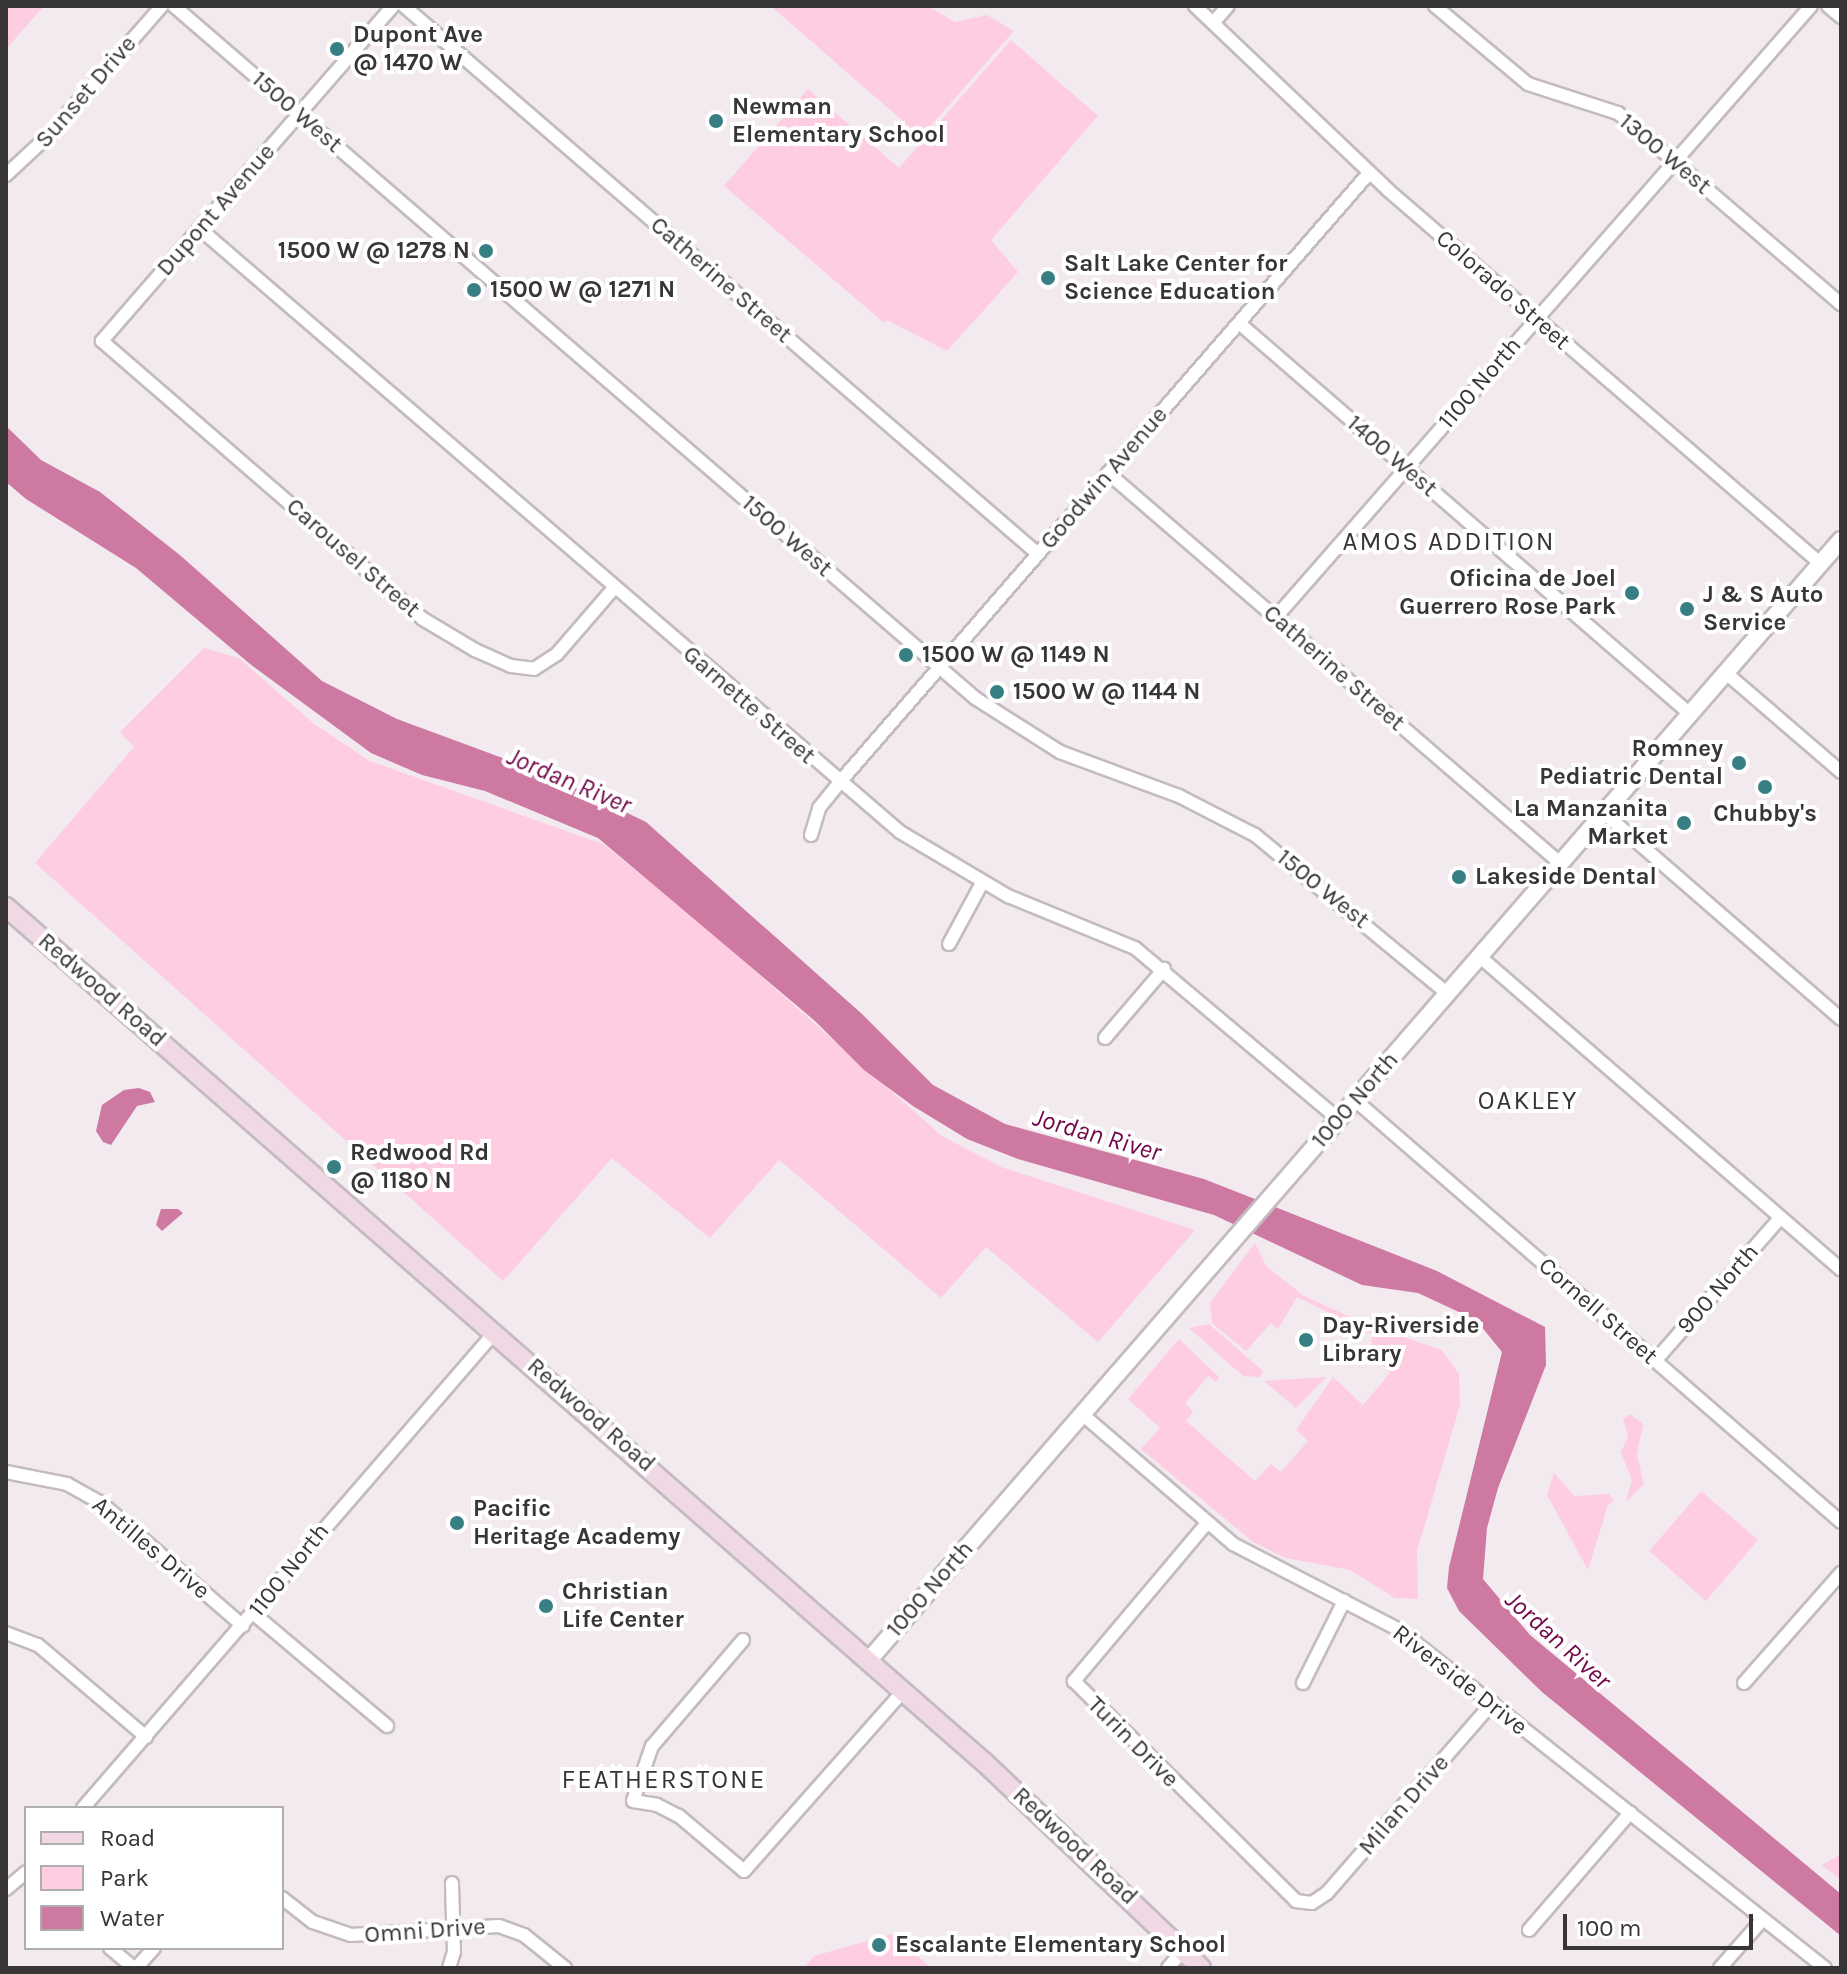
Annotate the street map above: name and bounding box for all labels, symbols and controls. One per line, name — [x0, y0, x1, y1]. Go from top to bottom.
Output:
place label: Dupont Ave @ 1470 W — [353, 21, 483, 77]
street label: Sunset Drive — [29, 30, 143, 154]
marker: Dupont Ave @ 1470 W — [328, 40, 346, 58]
street label: 1500 West — [246, 65, 348, 159]
place label: Newman Elementary School — [732, 93, 945, 149]
street label: 1300 West — [1613, 107, 1717, 201]
marker: Newman Elementary School — [707, 112, 725, 130]
street label: Dupont Avenue — [151, 138, 281, 282]
street label: Catherine Street — [644, 211, 798, 349]
street label: Colorado Street — [1430, 224, 1576, 356]
place label: 1500 W @ 1278 N — [278, 237, 470, 265]
marker: 1500 W @ 1278 N — [477, 242, 495, 260]
place label: Salt Lake Center for Science Education — [1064, 250, 1287, 306]
marker: Salt Lake Center for Science Education — [1039, 269, 1057, 287]
place label: 1500 W @ 1271 N — [490, 276, 675, 304]
marker: 1500 W @ 1271 N — [465, 281, 483, 299]
street label: 1100 North — [1432, 331, 1528, 435]
street label: Goodwin Avenue — [1034, 401, 1174, 555]
street label: 1400 West — [1341, 409, 1443, 503]
street label: 1500 West — [736, 489, 838, 583]
street label: Carousel Street — [280, 492, 426, 624]
district label: AMOS ADDITION — [1342, 526, 1556, 558]
place label: Oficina de Joel Guerrero Rose Park — [1399, 565, 1616, 621]
place label: J & S Auto Service — [1703, 581, 1823, 637]
marker: Oficina de Joel Guerrero Rose Park — [1623, 584, 1641, 602]
street label: Catherine Street — [1257, 599, 1411, 737]
marker: J & S Auto Service — [1678, 600, 1696, 618]
street label: Garnette Street — [677, 640, 821, 770]
place label: 1500 W @ 1149 N — [922, 641, 1110, 669]
marker: 1500 W @ 1149 N — [897, 646, 915, 664]
place label: 1500 W @ 1144 N — [1013, 678, 1200, 706]
marker: 1500 W @ 1144 N — [988, 683, 1006, 701]
place label: Romney Pediatric Dental — [1539, 735, 1723, 791]
water label: Jordan River — [502, 741, 636, 821]
marker: Romney Pediatric Dental — [1730, 754, 1748, 772]
marker: Chubby's — [1756, 778, 1774, 796]
place label: La Manzanita Market — [1514, 795, 1668, 851]
place label: Chubby's — [1713, 800, 1817, 828]
marker: La Manzanita Market — [1675, 814, 1693, 832]
street label: 1500 West — [1271, 843, 1375, 935]
place label: Lakeside Dental — [1475, 863, 1657, 891]
marker: Lakeside Dental — [1450, 868, 1468, 886]
street label: Redwood Road — [32, 927, 172, 1053]
street label: 1000 North — [1305, 1046, 1405, 1154]
district label: OAKLEY — [1478, 1085, 1578, 1117]
water label: Jordan River — [1029, 1102, 1165, 1168]
place label: Redwood Rd @ 1180 N — [350, 1139, 489, 1195]
marker: Redwood Rd @ 1180 N — [325, 1158, 343, 1176]
street label: 900 North — [1671, 1238, 1765, 1340]
street label: Cornell Street — [1533, 1251, 1663, 1371]
place label: Day-Riverside Library — [1322, 1312, 1479, 1368]
marker: Day-Riverside Library — [1297, 1331, 1315, 1349]
street label: Redwood Road — [521, 1352, 661, 1478]
street label: Antilles Drive — [86, 1491, 216, 1605]
place label: Pacific Heritage Academy — [473, 1495, 680, 1551]
marker: Pacific Heritage Academy — [448, 1514, 466, 1532]
street label: 1100 North — [243, 1518, 335, 1622]
street label: 1000 North — [880, 1535, 980, 1643]
place label: Christian Life Center — [562, 1578, 684, 1634]
water label: Jordan River — [1499, 1584, 1617, 1696]
marker: Christian Life Center — [537, 1597, 555, 1615]
street label: Riverside Drive — [1387, 1618, 1533, 1742]
street label: Turin Drive — [1081, 1690, 1185, 1794]
street label: Milan Drive — [1353, 1749, 1455, 1861]
district label: FEATHERSTONE — [562, 1764, 766, 1796]
street label: Redwood Road — [1007, 1781, 1143, 1911]
legend — [24, 1806, 284, 1950]
text: Road — [100, 1824, 155, 1852]
text: Park — [100, 1864, 149, 1892]
scale bar — [1567, 1898, 1757, 1948]
text: Water — [100, 1904, 164, 1932]
street label: Omni Drive — [363, 1912, 487, 1950]
text: 100 m — [1577, 1914, 1642, 1942]
place label: Escalante Elementary School — [895, 1931, 1226, 1959]
marker: Escalante Elementary School — [870, 1936, 888, 1954]

